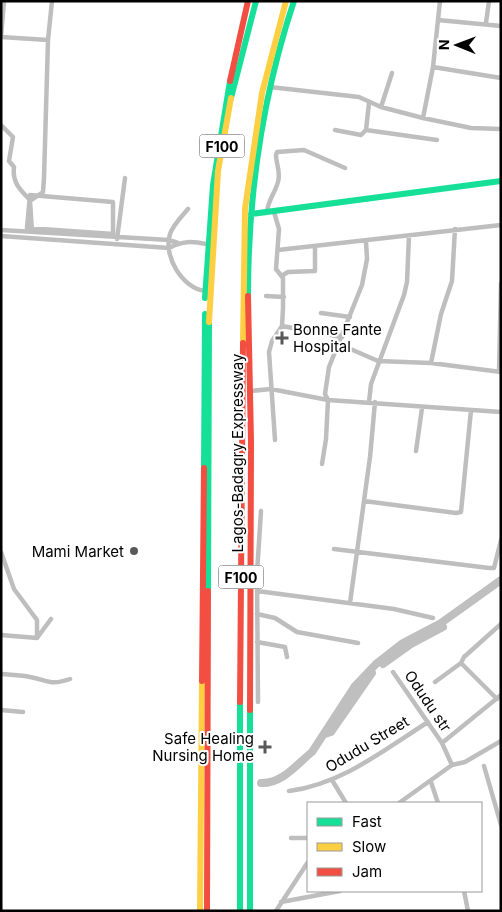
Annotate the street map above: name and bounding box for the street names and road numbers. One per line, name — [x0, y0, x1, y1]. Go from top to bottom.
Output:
road number: F100 — [200, 134, 244, 158]
street label: Lagos-Badagry Expressway — [228, 353, 247, 552]
road number: F100 — [218, 566, 264, 588]
street label: Odudu str — [400, 667, 456, 736]
street label: Odudu Street — [322, 712, 412, 776]

